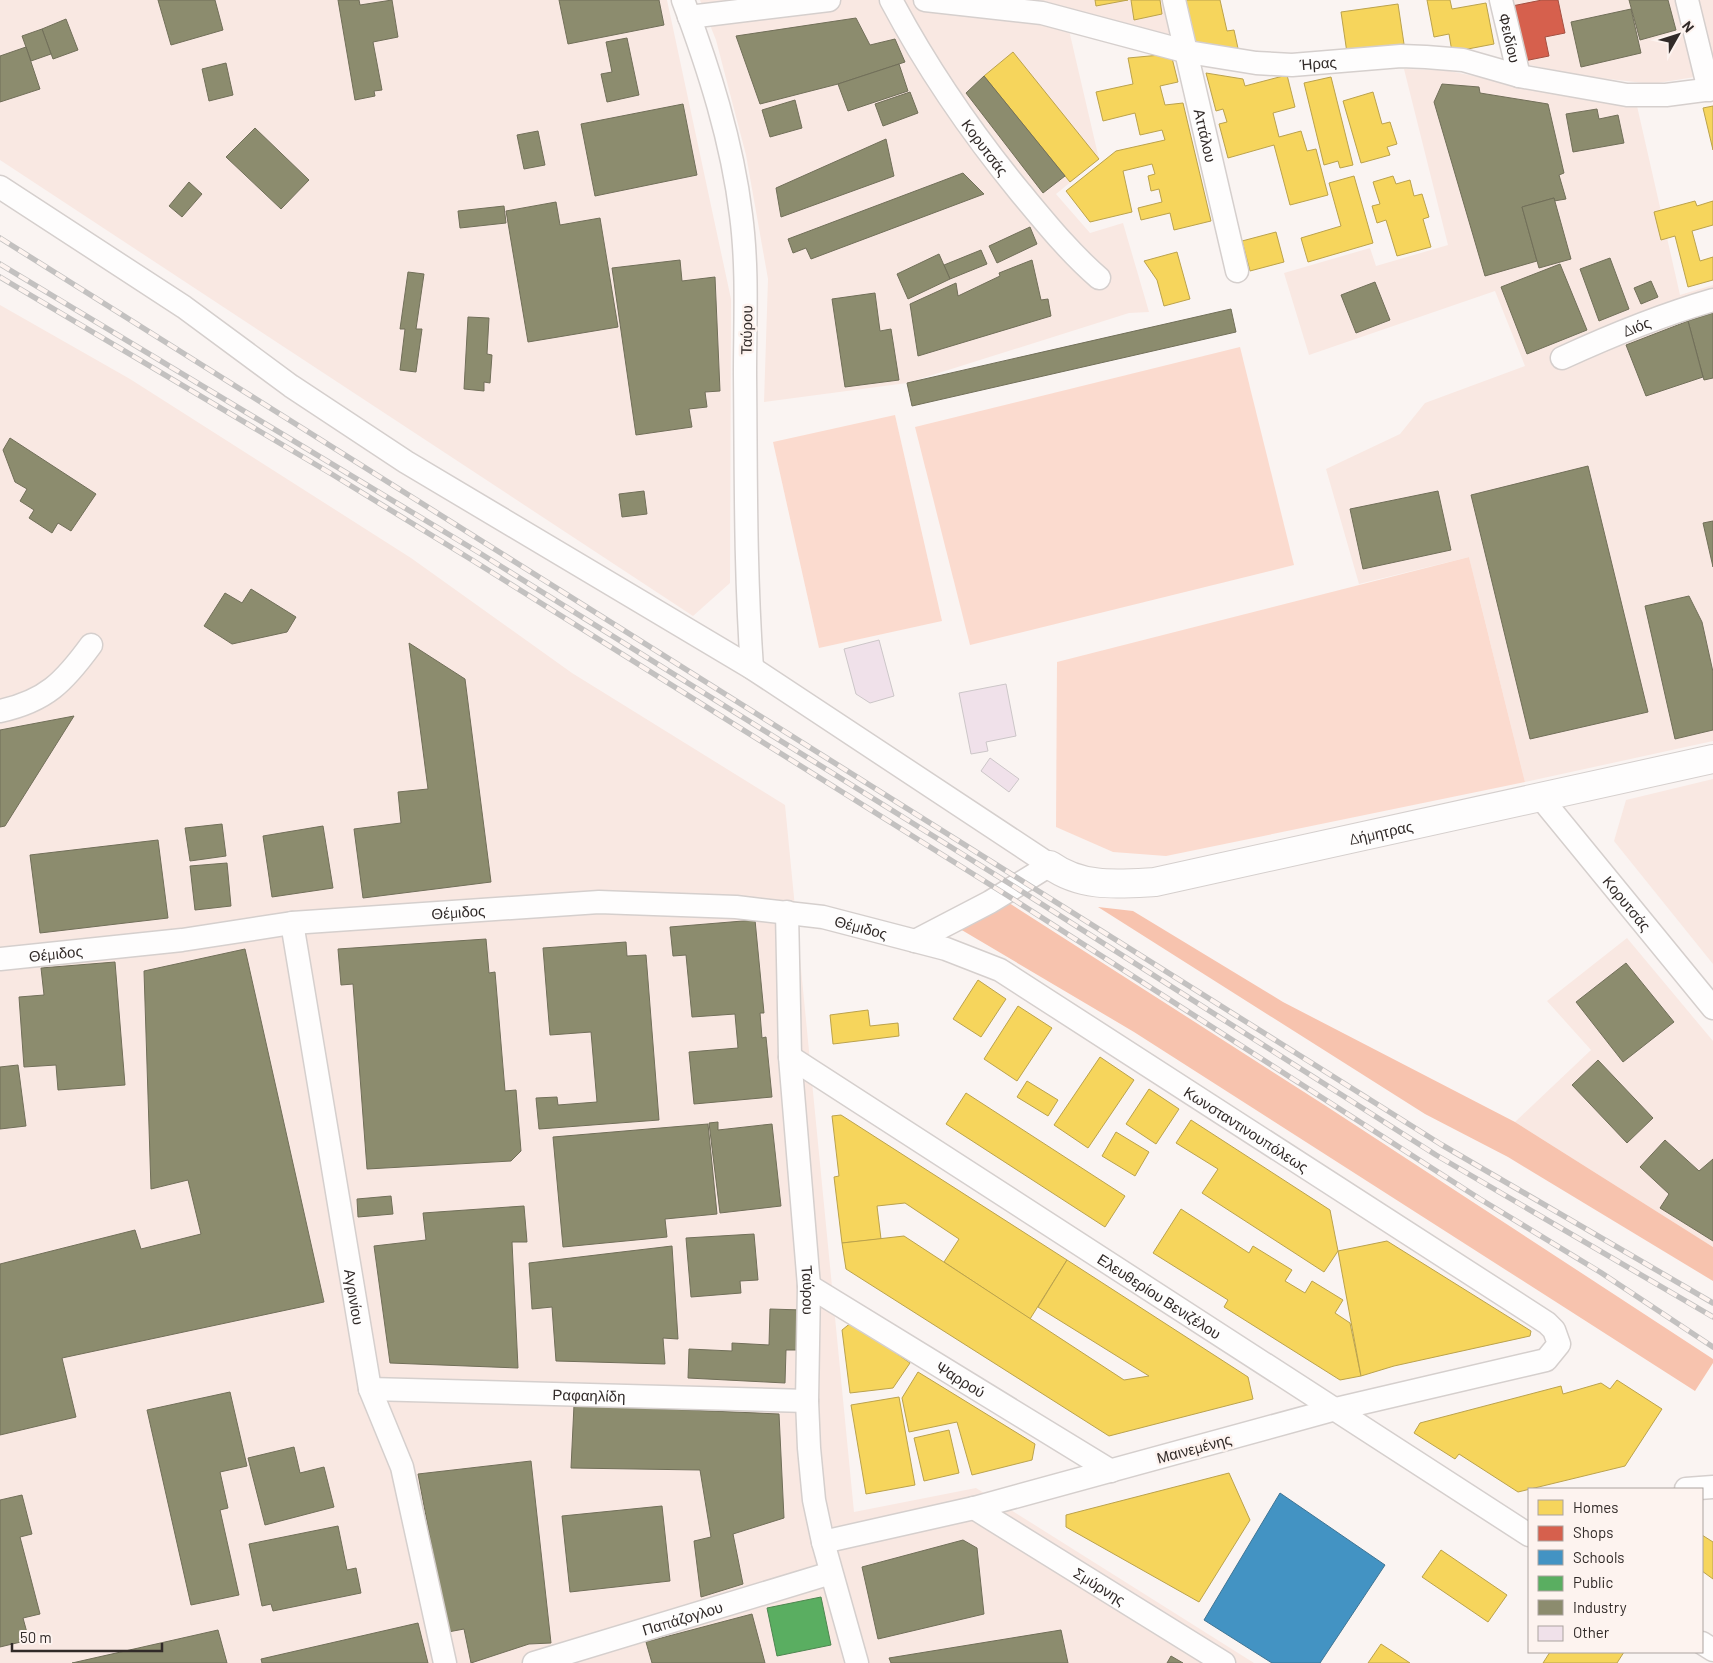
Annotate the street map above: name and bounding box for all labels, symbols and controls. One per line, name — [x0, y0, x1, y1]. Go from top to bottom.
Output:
north arrow — [1653, 10, 1703, 60]
street label: Φειδίου — [1495, 11, 1525, 64]
text: N — [1679, 18, 1698, 35]
street label: Ήρας — [1298, 52, 1337, 73]
street label: Αττάλου — [1191, 107, 1220, 164]
street label: Κορυτσάς — [958, 116, 1012, 179]
street label: Ταύρου — [737, 305, 755, 355]
street label: Διός — [1620, 313, 1653, 340]
street label: Δήμητρας — [1347, 816, 1414, 848]
street label: Κορυτσάς — [1599, 872, 1655, 934]
street label: Θέμιδος — [431, 901, 486, 922]
street label: Θέμιδος — [833, 911, 889, 942]
street label: Θέμιδος — [28, 941, 83, 965]
street label: Κωνσταντινουπόλεως — [1181, 1082, 1312, 1176]
street label: Ελευθερίου Βενιζέλου — [1094, 1249, 1225, 1343]
street label: Ταύρου — [798, 1265, 818, 1315]
street label: Αγρινίου — [341, 1267, 368, 1326]
street label: Ψαρρού — [933, 1357, 989, 1401]
street label: Ραφαηλίδη — [552, 1385, 626, 1405]
street label: Μαινεμένης — [1155, 1429, 1233, 1467]
legend — [1528, 1488, 1703, 1653]
text: Homes — [1573, 1498, 1618, 1516]
text: Shops — [1573, 1523, 1613, 1541]
text: Schools — [1573, 1548, 1625, 1566]
street label: Σμύρνης — [1071, 1563, 1129, 1609]
text: Public — [1573, 1573, 1613, 1591]
street label: Παπάζογλου — [640, 1597, 725, 1639]
text: Industry — [1573, 1598, 1627, 1616]
scale bar — [12, 1620, 162, 1652]
text: Other — [1573, 1623, 1610, 1641]
text: 50 m — [20, 1628, 52, 1646]

